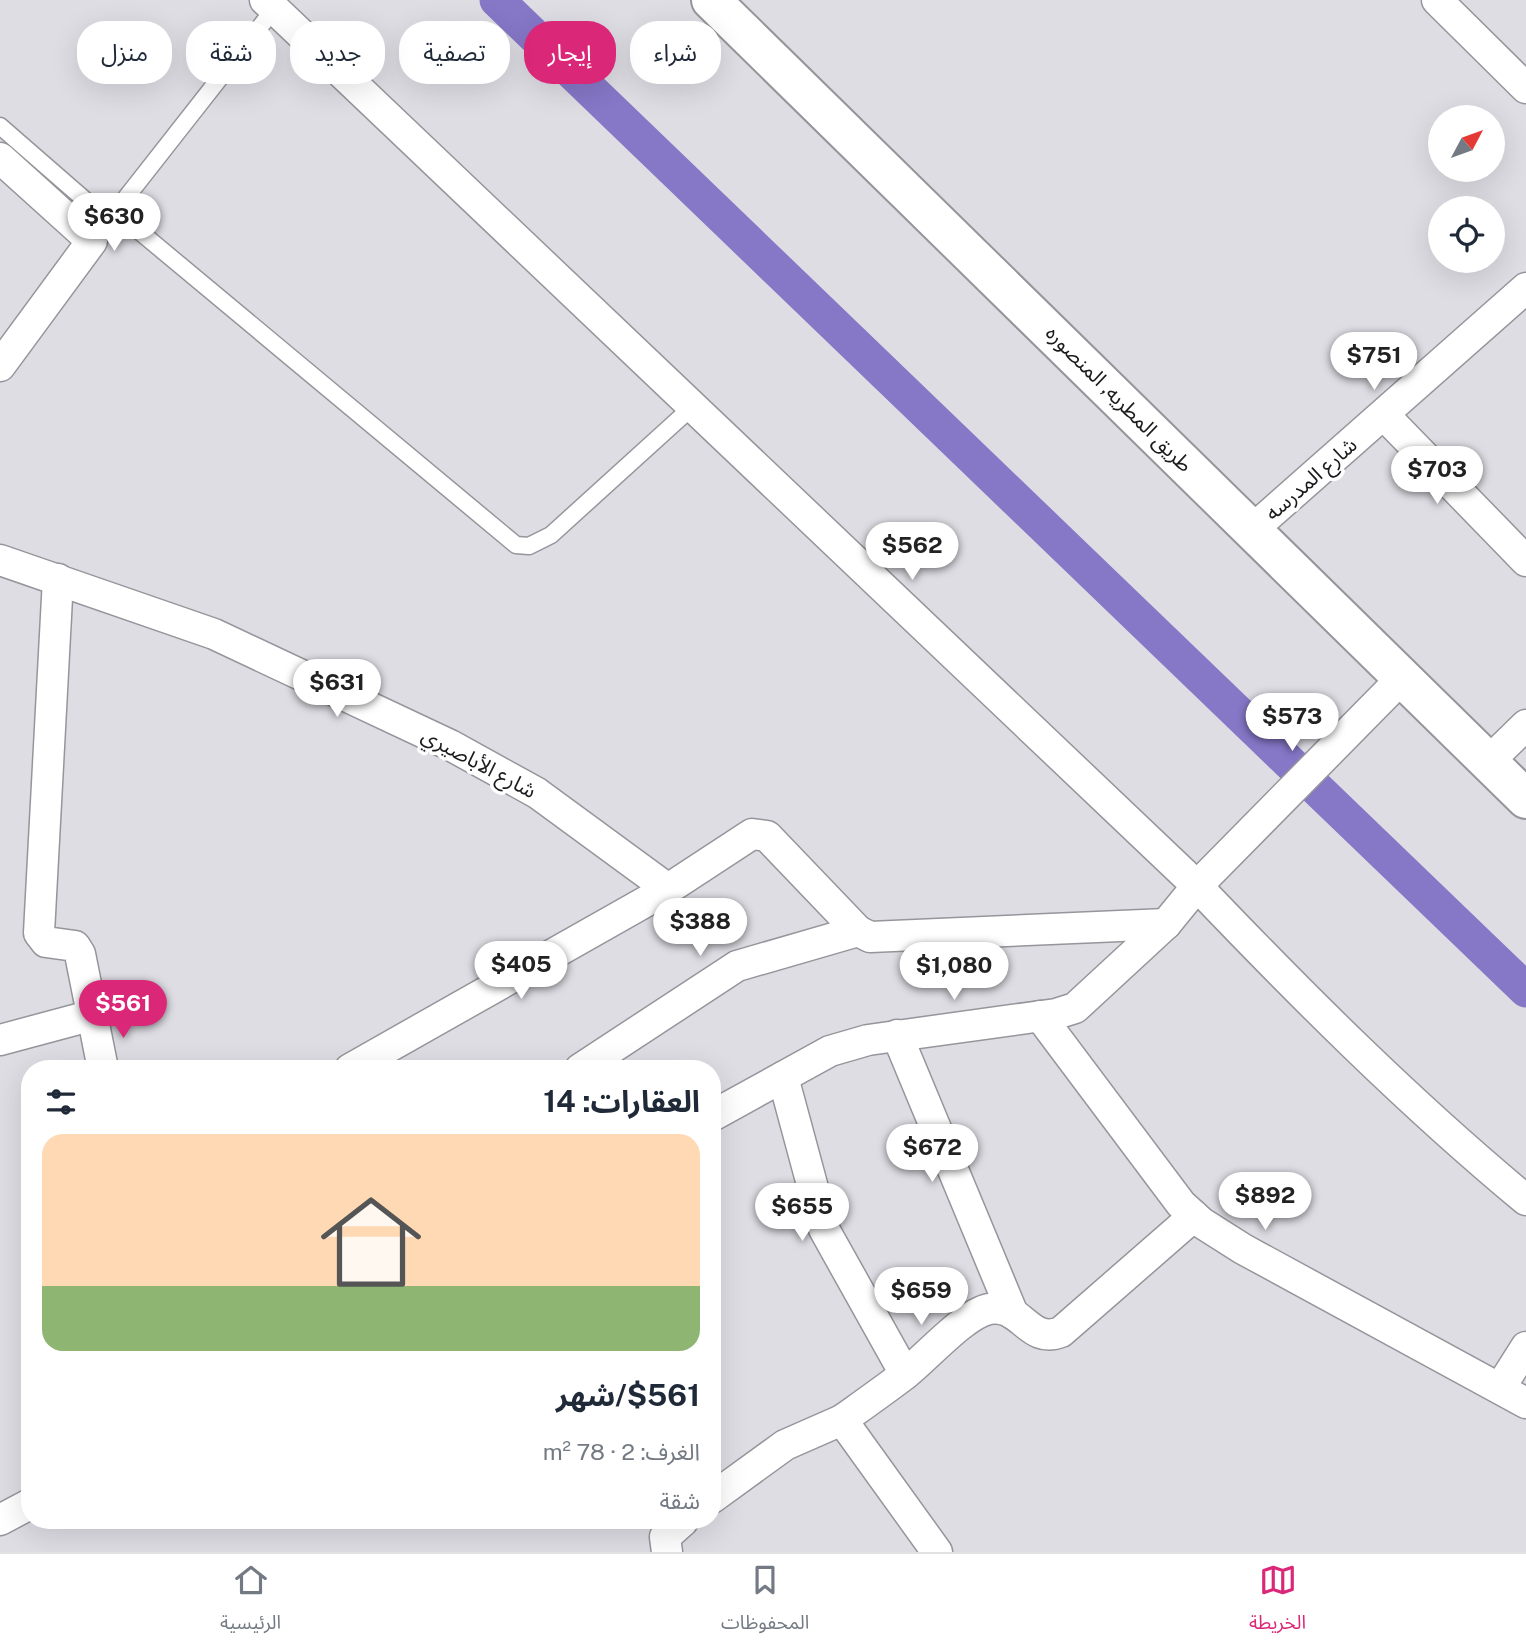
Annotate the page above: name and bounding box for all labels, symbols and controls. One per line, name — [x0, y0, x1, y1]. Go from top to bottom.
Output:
chip: منزل — [77, 21, 172, 84]
chip: شقة — [186, 21, 276, 84]
chip: جديد — [290, 21, 385, 84]
chip: تصفية — [399, 21, 510, 84]
chip: إيجار — [524, 21, 616, 84]
chip: شراء — [630, 21, 721, 84]
north arrow — [1428, 105, 1505, 182]
map controls — [1428, 105, 1505, 273]
pin: $630 — [73, 194, 155, 253]
button: locate — [1428, 196, 1505, 273]
text: $630 — [84, 202, 144, 229]
street label: طريق المطريه, المنصوره — [1040, 320, 1198, 478]
pin: $751 — [1333, 332, 1415, 392]
text: $751 — [1346, 341, 1402, 368]
street label: شارع المدرسه — [1260, 432, 1364, 528]
pin: $703 — [1396, 447, 1478, 506]
text: $703 — [1407, 455, 1467, 482]
pin: $562 — [871, 522, 953, 582]
text: $562 — [882, 531, 942, 558]
pin: $631 — [296, 660, 378, 719]
text: $631 — [309, 668, 365, 695]
pin: $573 — [1251, 694, 1333, 753]
text: $573 — [1262, 702, 1322, 729]
street label: شارع الأباصيري — [416, 722, 541, 807]
pin: $388 — [659, 898, 741, 958]
text: $388 — [669, 907, 731, 934]
pin: $405 — [480, 942, 562, 1001]
pin: $1,080 — [897, 942, 1011, 1002]
text: $405 — [490, 950, 552, 977]
text: $1,080 — [916, 951, 992, 978]
pin: $561 — [82, 981, 164, 1040]
text: $561 — [95, 989, 151, 1016]
icon: filters — [42, 1083, 80, 1121]
text: العقارات: 14 — [543, 1083, 700, 1119]
pin: $672 — [891, 1124, 973, 1184]
text: $672 — [902, 1133, 962, 1160]
pin: $892 — [1224, 1172, 1306, 1232]
icon: home — [308, 1179, 434, 1305]
text: $892 — [1235, 1181, 1295, 1208]
pin: $655 — [761, 1184, 843, 1243]
text: $655 — [771, 1192, 833, 1219]
pin: $659 — [880, 1268, 962, 1327]
text: $659 — [890, 1276, 952, 1303]
text: $561/شهر — [556, 1377, 700, 1413]
text: الغرف: 2 · 78 m² — [543, 1438, 700, 1465]
text: شقة — [659, 1487, 700, 1514]
tab: الرئيسية — [220, 1561, 281, 1643]
tab: المحفوظات — [721, 1561, 809, 1643]
tab: الخريطة — [1249, 1561, 1306, 1643]

